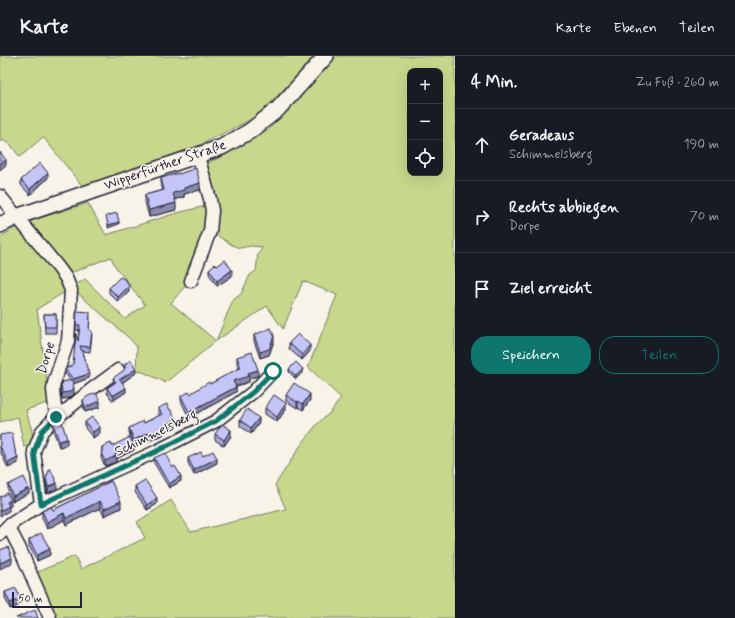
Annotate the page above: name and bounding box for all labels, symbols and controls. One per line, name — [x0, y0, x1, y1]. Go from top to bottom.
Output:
text: Karte — [20, 15, 69, 40]
text: Karte — [556, 19, 591, 37]
text: Ebenen — [613, 19, 657, 37]
text: Teilen — [679, 19, 715, 37]
map controls — [407, 68, 443, 176]
button: + — [407, 68, 443, 104]
text: 4 Min. — [471, 71, 517, 93]
text: Zu Fuß · 260 m — [636, 74, 719, 91]
button: − — [407, 104, 443, 140]
text: Geradeaus — [509, 126, 574, 146]
icon: ahead — [471, 134, 493, 156]
street label: Wipperfürther Straße — [101, 136, 229, 194]
text: 190 m — [684, 136, 719, 153]
button: locate — [407, 140, 443, 176]
text: Schimmelsberg — [509, 146, 593, 163]
text: Rechts abbiegen — [509, 198, 619, 218]
icon: right — [471, 206, 493, 228]
text: 70 m — [690, 208, 719, 225]
text: Dorpe — [509, 218, 540, 235]
icon: arrive — [471, 278, 493, 300]
text: Ziel erreicht — [509, 279, 592, 299]
button: Speichern — [471, 336, 591, 374]
button: Teilen — [599, 336, 719, 374]
street label: Dorpe — [33, 339, 59, 377]
route start — [264, 362, 282, 380]
street label: Schimmelsberg — [112, 405, 201, 463]
route end — [47, 408, 65, 426]
scale bar — [12, 590, 82, 609]
text: 50 m — [18, 592, 43, 606]

